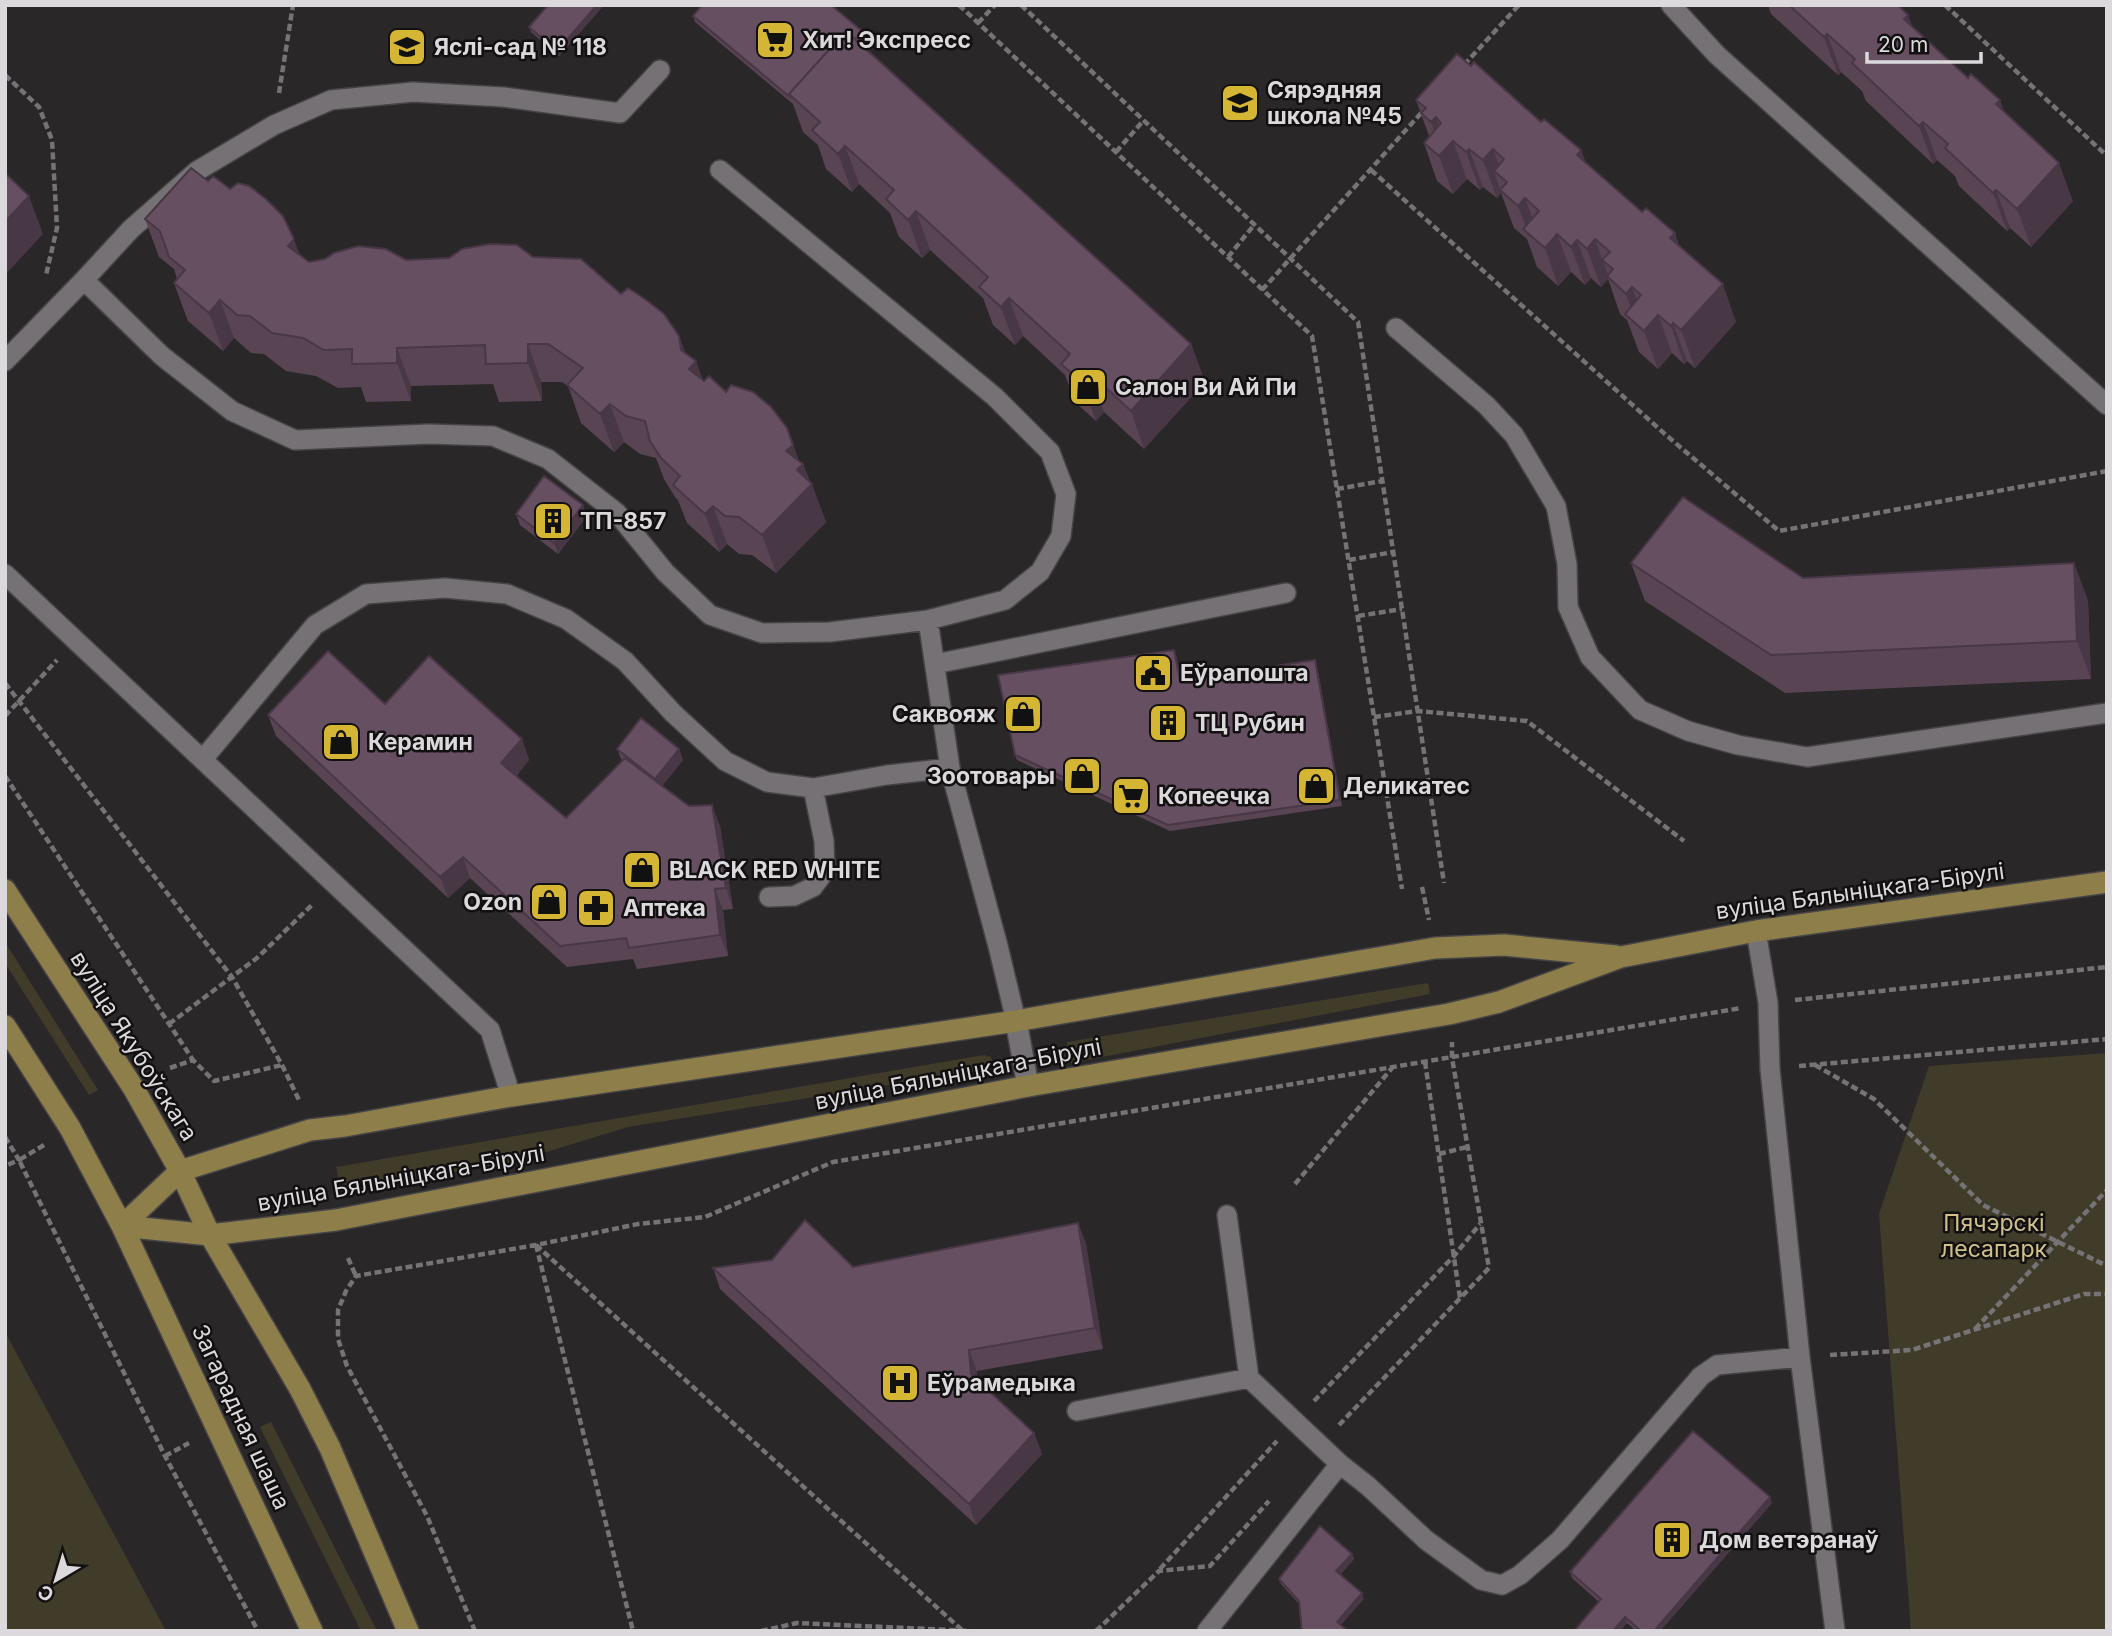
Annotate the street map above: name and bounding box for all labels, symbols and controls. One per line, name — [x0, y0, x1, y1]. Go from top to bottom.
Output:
supermarket icon: Хит! Экспресс — [754, 19, 796, 61]
scale bar — [1867, 21, 1981, 65]
school or university icon: Яслі-сад № 118 — [386, 26, 428, 68]
place label: Хит! Экспресс — [802, 26, 971, 54]
text: 20 m — [1878, 32, 1928, 57]
place label: Яслі-сад № 118 — [434, 33, 607, 61]
place label: Сярэдняя школа №45 — [1267, 76, 1402, 130]
school or university icon: Сярэдняя школа №45 — [1219, 82, 1261, 124]
shop icon: Салон Ви Ай Пи — [1067, 366, 1109, 408]
place label: Салон Ви Ай Пи — [1115, 373, 1297, 401]
building icon: ТП-857 — [532, 500, 574, 542]
place label: ТП-857 — [580, 507, 666, 535]
public building icon: Еўрапошта — [1132, 652, 1174, 694]
place label: Еўрапошта — [1180, 659, 1309, 687]
shop icon: Саквояж — [1002, 693, 1044, 735]
place label: Саквояж — [892, 700, 996, 728]
building icon: ТЦ Рубин — [1147, 702, 1189, 744]
place label: ТЦ Рубин — [1195, 709, 1305, 737]
shop icon: Керамин — [320, 721, 362, 763]
place label: Керамин — [368, 728, 473, 756]
shop icon: Зоотовары — [1061, 755, 1103, 797]
place label: Зоотовары — [927, 762, 1055, 790]
shop icon: Деликатес — [1295, 765, 1337, 807]
place label: Деликатес — [1343, 772, 1470, 800]
supermarket icon: Копеечка — [1110, 775, 1152, 817]
place label: Копеечка — [1158, 782, 1270, 810]
shop icon: BLACK RED WHITE — [621, 849, 663, 891]
place label: BLACK RED WHITE — [669, 856, 880, 884]
street label: вуліца Бялыніцкага-Бірулі — [1714, 857, 2006, 925]
shop icon: Ozon — [528, 881, 570, 923]
pharmacy icon: Аптека — [575, 887, 617, 929]
place label: Ozon — [463, 888, 522, 916]
place label: Аптека — [623, 894, 706, 922]
street label: вуліца Якубоўскага — [64, 946, 204, 1146]
street label: вуліца Бялыніцкага-Бірулі — [812, 1032, 1104, 1116]
street label: вуліца Бялыніцкага-Бірулі — [255, 1139, 547, 1217]
park label: Пячэрскі лесапарк — [1941, 1209, 2047, 1263]
street label: Загарадная шаша — [186, 1320, 296, 1514]
hospital icon: Еўрамедыка — [879, 1362, 921, 1404]
place label: Еўрамедыка — [927, 1369, 1076, 1397]
building icon: Дом ветэранаў — [1651, 1519, 1693, 1561]
place label: Дом ветэранаў — [1699, 1526, 1879, 1554]
north arrow — [21, 1545, 91, 1615]
text: С — [33, 1580, 58, 1606]

